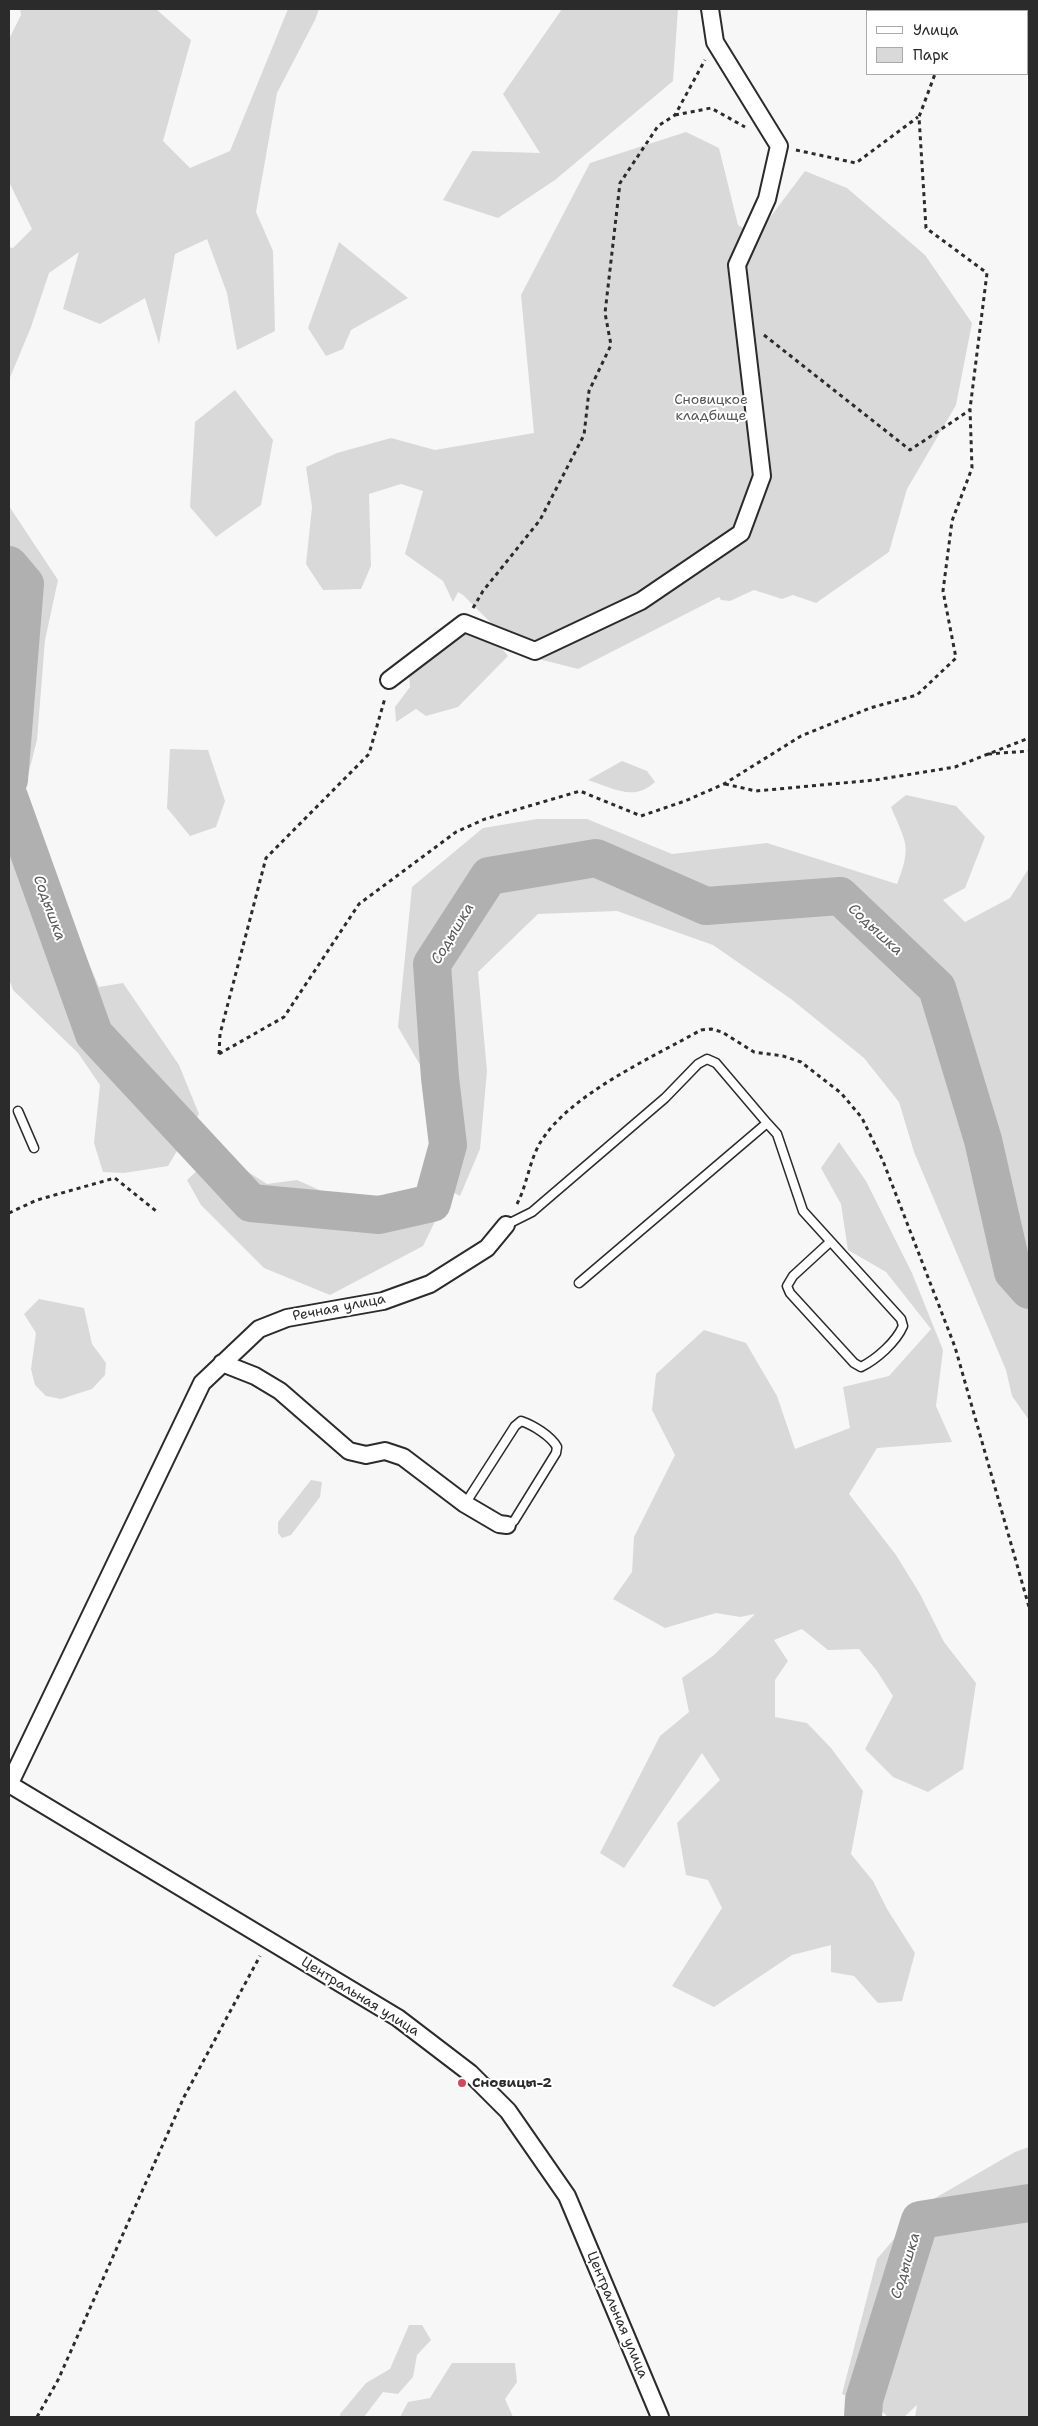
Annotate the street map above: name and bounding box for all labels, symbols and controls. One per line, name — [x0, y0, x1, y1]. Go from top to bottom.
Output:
legend — [866, 10, 1028, 75]
text: Улица — [913, 20, 958, 40]
text: Парк — [913, 45, 949, 65]
park label: Сновицкое кладбище — [674, 392, 748, 424]
water label: Содышка — [29, 873, 69, 943]
water label: Содышка — [428, 900, 478, 968]
water label: Содышка — [844, 900, 906, 960]
street label: Речная улица — [291, 1291, 387, 1325]
street label: Центральная улица — [298, 1954, 422, 2040]
place label: Сновицы-2 — [472, 2075, 552, 2091]
marker: Сновицы-2 — [456, 2077, 468, 2089]
water label: Содышка — [887, 2231, 925, 2301]
street label: Центральная улица — [583, 2249, 651, 2381]

